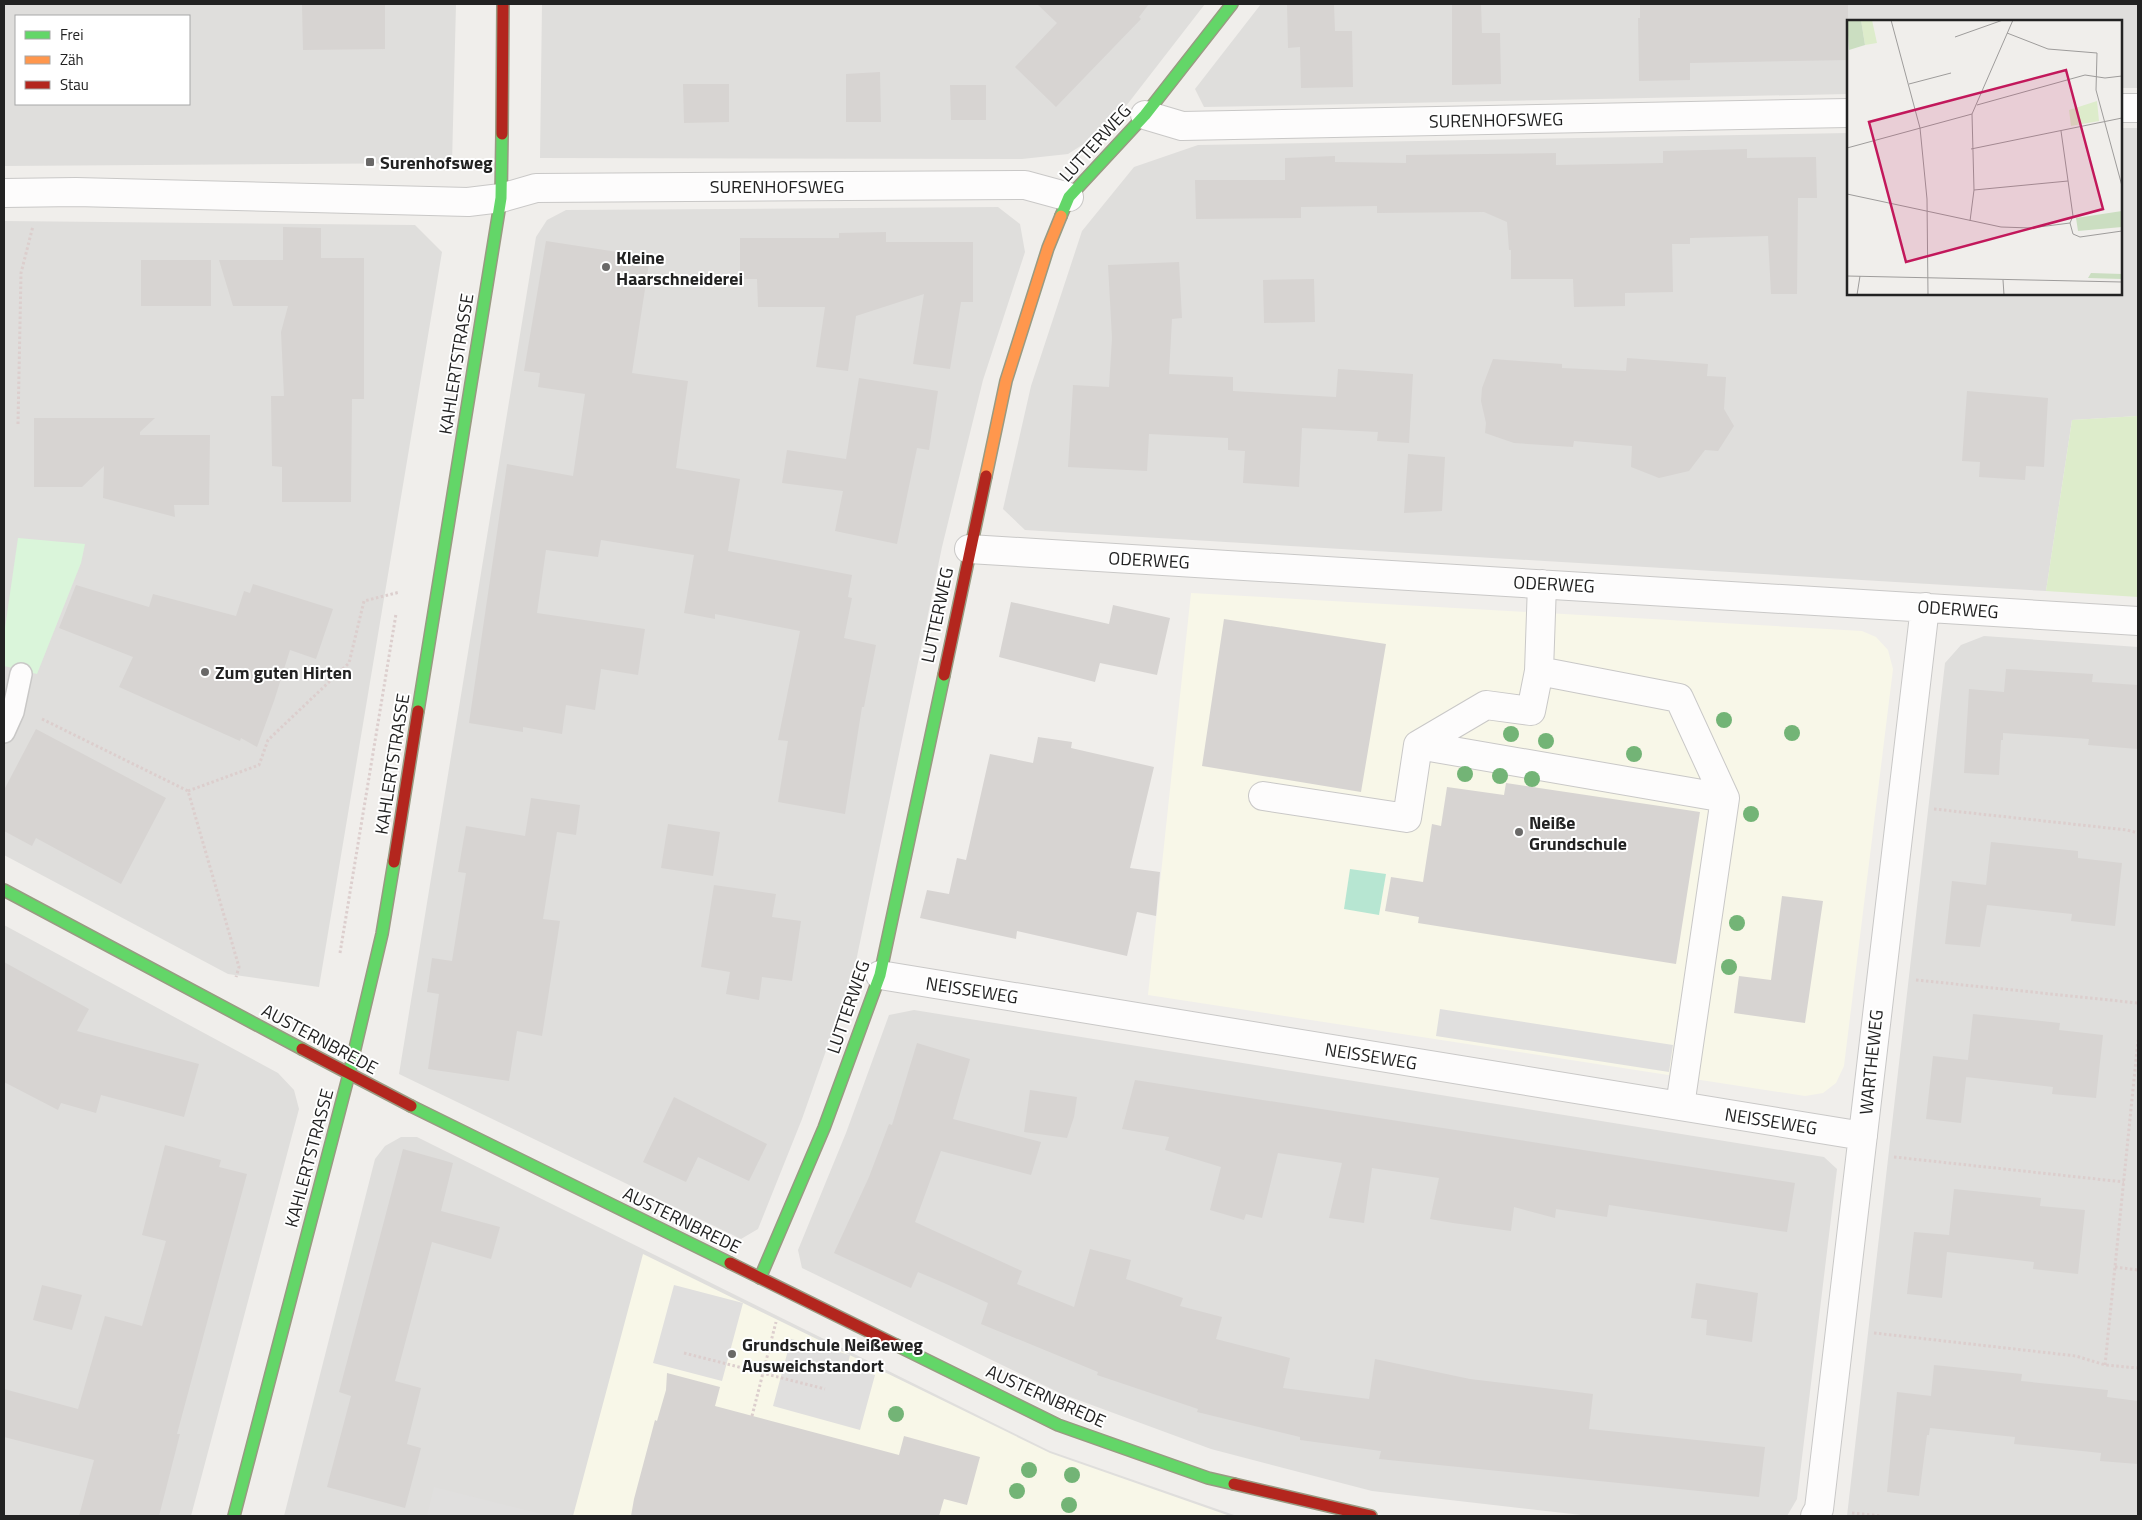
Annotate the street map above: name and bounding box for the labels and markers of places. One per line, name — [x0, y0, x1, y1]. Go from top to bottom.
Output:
place label: Surenhofsweg — [380, 149, 493, 176]
marker: Surenhofsweg — [364, 156, 376, 168]
place label: Kleine Haarschneiderei — [616, 244, 743, 292]
marker: Kleine Haarschneiderei — [600, 261, 612, 273]
place label: Zum guten Hirten — [215, 659, 352, 686]
marker: Zum guten Hirten — [199, 666, 211, 678]
place label: Neiße Grundschule — [1529, 809, 1627, 857]
marker: Neiße Grundschule — [1513, 826, 1525, 838]
place label: Grundschule Neißeweg Ausweichstandort — [742, 1331, 923, 1379]
marker: Grundschule Neißeweg Ausweichstandort — [726, 1348, 738, 1360]

